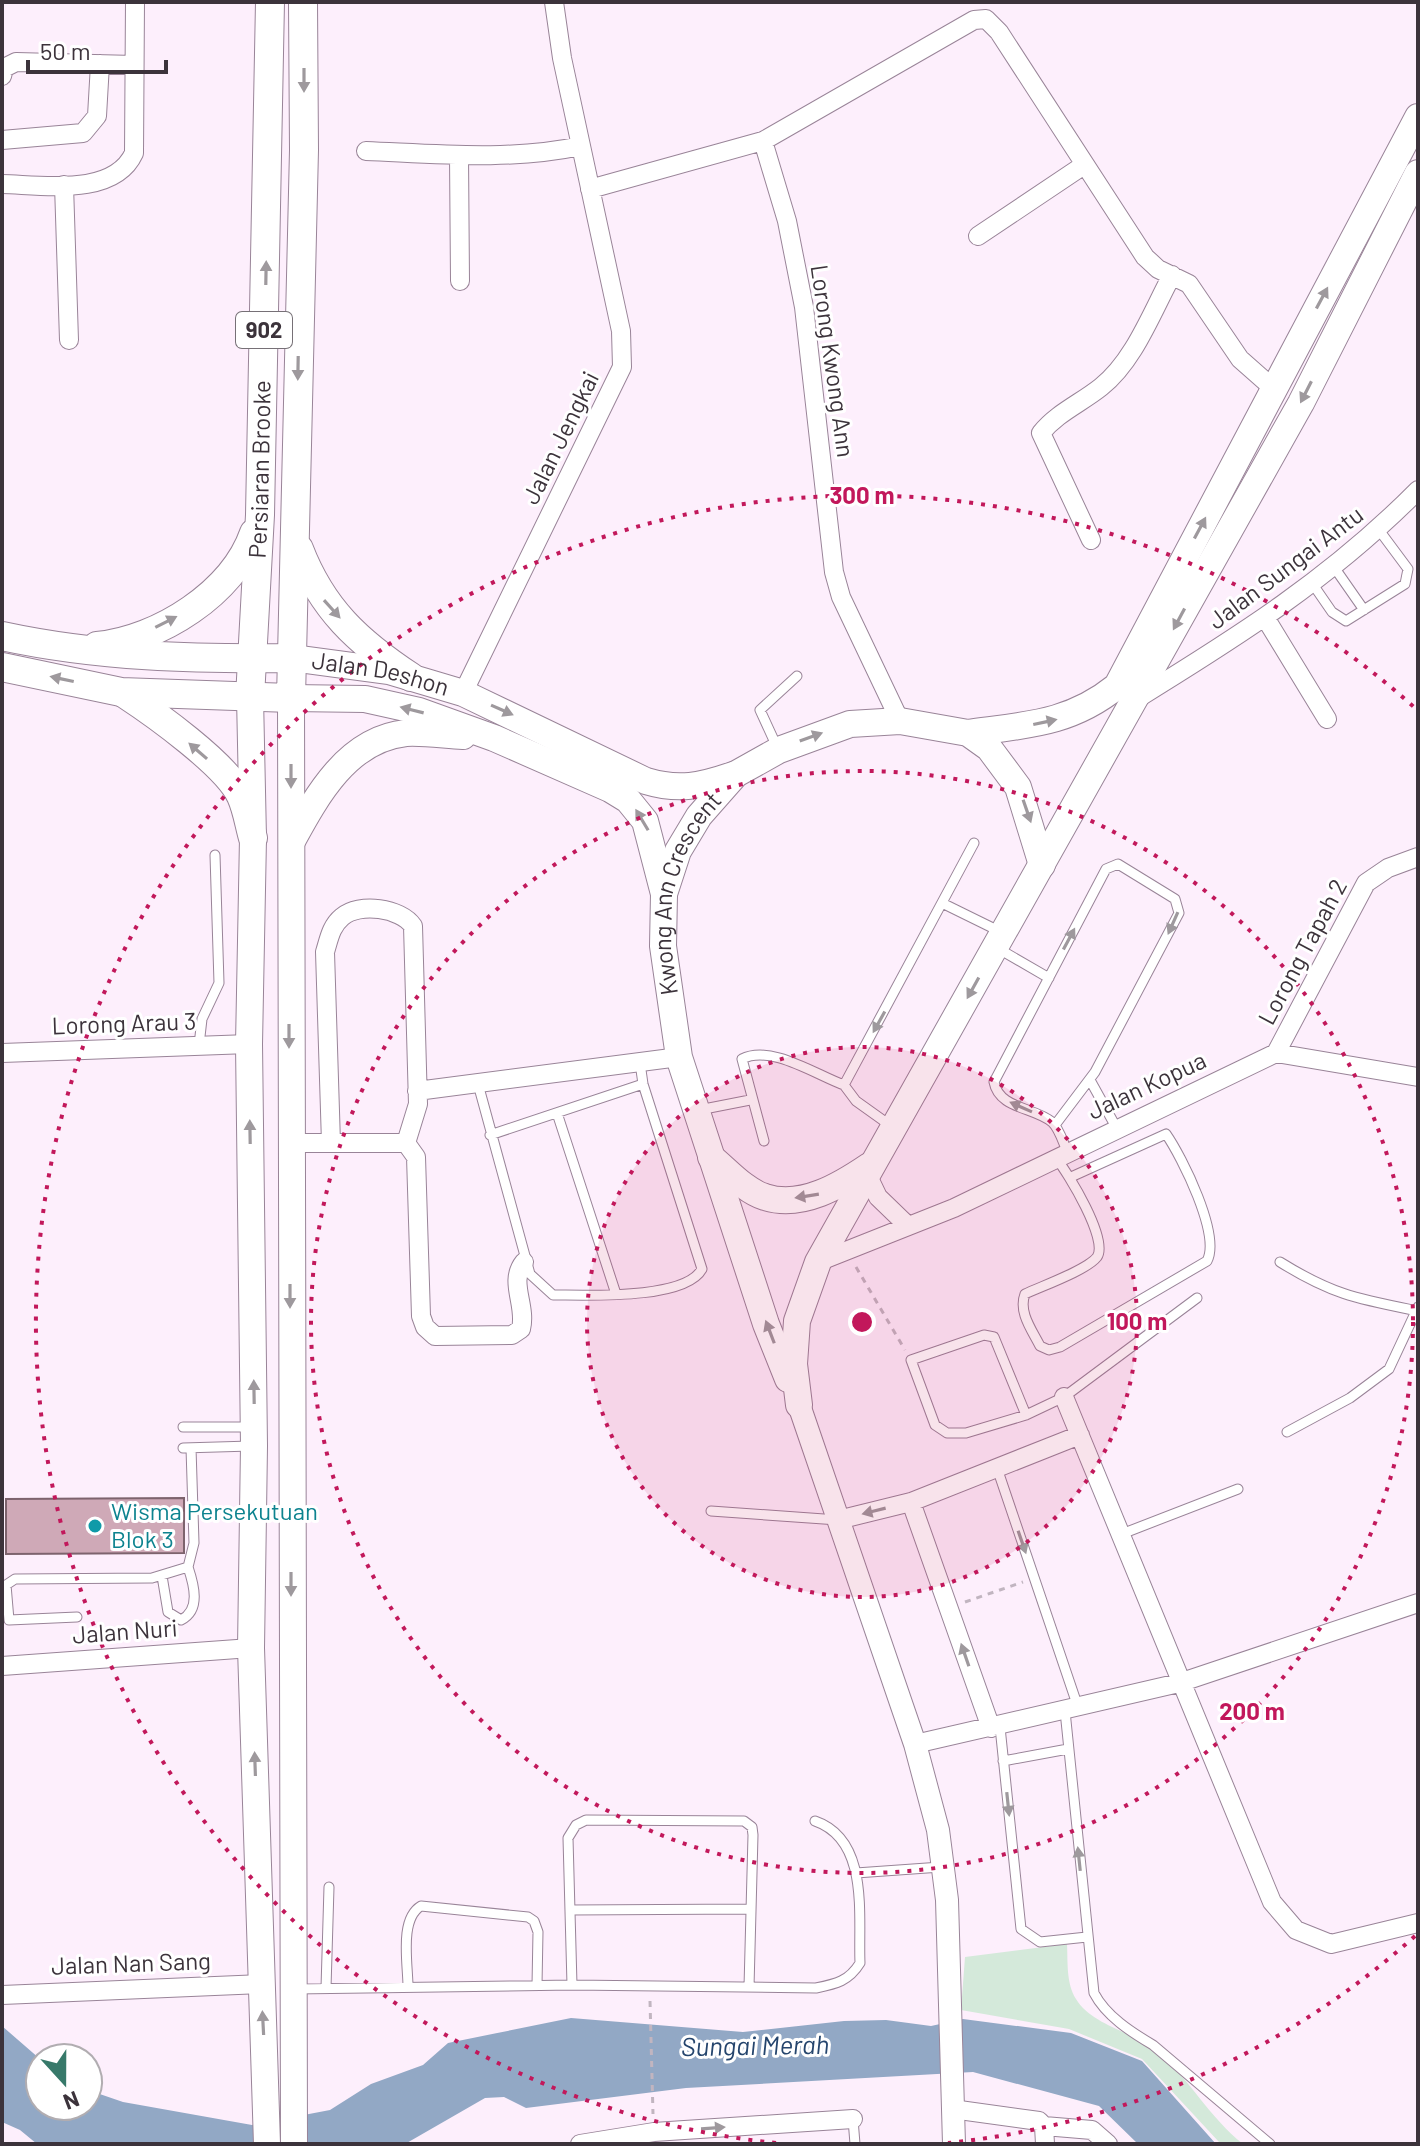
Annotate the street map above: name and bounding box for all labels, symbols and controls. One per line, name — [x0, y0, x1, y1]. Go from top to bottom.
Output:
scale bar — [28, 24, 166, 74]
text: 50 m — [40, 36, 91, 65]
one-way arrow — [298, 68, 310, 93]
one-way arrow — [259, 260, 272, 285]
street label: Lorong Kwong Ann — [806, 263, 861, 459]
one-way arrow — [1315, 287, 1329, 310]
road number: 902 — [236, 312, 292, 348]
one-way arrow — [292, 356, 305, 381]
street label: Jalan Jengkai — [515, 366, 604, 509]
street label: Persiaran Brooke — [242, 380, 276, 559]
one-way arrow — [1299, 381, 1313, 404]
text: 300 m — [829, 480, 895, 509]
street label: Jalan Sungai Antu — [1202, 499, 1368, 635]
one-way arrow — [1194, 517, 1207, 540]
one-way arrow — [322, 600, 340, 619]
one-way arrow — [1172, 608, 1186, 630]
one-way arrow — [154, 616, 177, 629]
street label: Jalan Deshon — [310, 645, 453, 701]
one-way arrow — [49, 672, 74, 685]
one-way arrow — [399, 703, 424, 715]
one-way arrow — [491, 704, 514, 717]
one-way arrow — [1033, 715, 1058, 728]
one-way arrow — [799, 730, 823, 743]
one-way arrow — [189, 743, 209, 760]
one-way arrow — [285, 764, 297, 789]
street label: Kwong Ann Crescent — [647, 785, 727, 997]
one-way arrow — [1021, 799, 1033, 823]
one-way arrow — [635, 809, 649, 831]
street label: Lorong Tapah 2 — [1251, 874, 1352, 1029]
one-way arrow — [1166, 912, 1180, 935]
one-way arrow — [1063, 927, 1076, 950]
one-way arrow — [966, 977, 980, 999]
street label: Lorong Arau 3 — [51, 1005, 197, 1040]
one-way arrow — [872, 1010, 886, 1033]
one-way arrow — [283, 1024, 295, 1049]
street label: Jalan Kopua — [1083, 1045, 1210, 1125]
one-way arrow — [1009, 1101, 1033, 1114]
one-way arrow — [244, 1119, 256, 1144]
one-way arrow — [794, 1190, 819, 1202]
one-way arrow — [284, 1284, 296, 1309]
text: 100 m — [1107, 1306, 1167, 1335]
centre of rings — [848, 1308, 876, 1336]
one-way arrow — [763, 1320, 776, 1344]
one-way arrow — [247, 1379, 260, 1404]
place label: Wisma Persekutuan Blok 3 — [111, 1496, 318, 1553]
one-way arrow — [862, 1506, 887, 1518]
marker: Wisma Persekutuan Blok 3 — [86, 1517, 104, 1535]
one-way arrow — [1016, 1530, 1028, 1554]
one-way arrow — [284, 1572, 297, 1597]
street label: Jalan Nuri — [71, 1612, 179, 1649]
one-way arrow — [958, 1643, 971, 1667]
text: 200 m — [1219, 1696, 1285, 1725]
one-way arrow — [248, 1751, 261, 1776]
one-way arrow — [1001, 1792, 1014, 1817]
one-way arrow — [1073, 1846, 1086, 1871]
street label: Jalan Nan Sang — [51, 1945, 211, 1980]
one-way arrow — [257, 2010, 270, 2035]
water label: Sungai Merah — [681, 2028, 829, 2061]
north arrow — [24, 2042, 104, 2122]
text: N — [60, 2087, 83, 2116]
one-way arrow — [701, 2121, 726, 2134]

